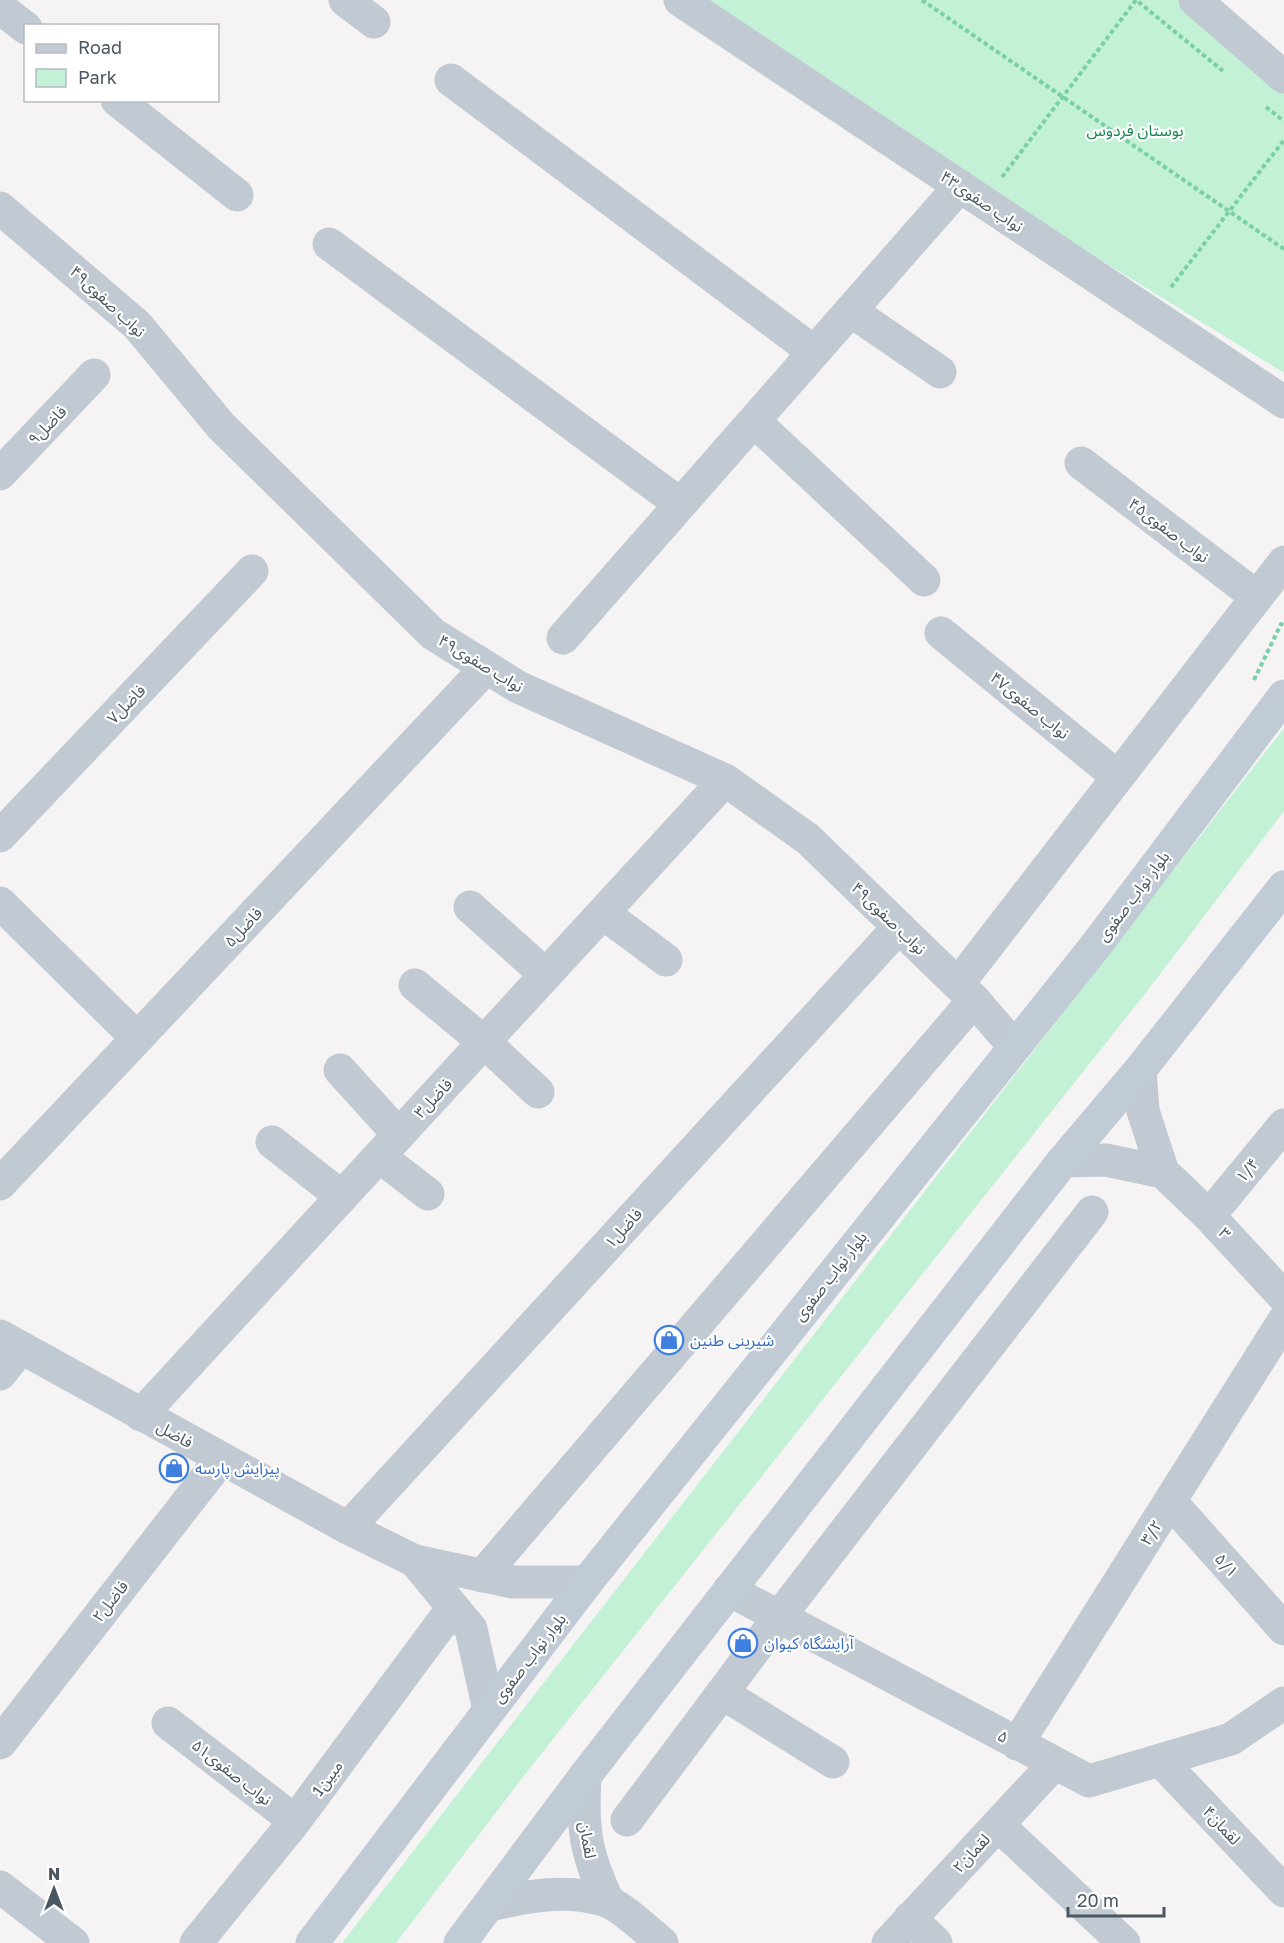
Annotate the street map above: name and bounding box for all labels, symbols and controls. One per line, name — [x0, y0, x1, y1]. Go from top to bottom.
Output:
legend — [24, 24, 219, 102]
text: Road — [78, 36, 122, 58]
text: Park — [78, 66, 117, 88]
park label: بوستان فردوس — [1086, 120, 1184, 140]
street label: ۴۳نواب صفوی — [937, 166, 1027, 236]
street label: ۴۹نواب صفوی — [66, 261, 150, 341]
street label: ۹فاضل — [23, 401, 71, 449]
street label: ۴۵نواب صفوی — [1125, 493, 1213, 567]
street label: ۴۹نواب صفوی — [435, 630, 527, 696]
street label: ۴۷نواب صفوی — [986, 667, 1074, 743]
street label: ۷فاضل — [102, 680, 150, 728]
street label: بلوار نواب صفوی — [1093, 847, 1173, 945]
street label: ۴۹نواب صفوی — [848, 877, 930, 959]
street label: ۵فاضل — [220, 903, 266, 951]
street label: ۳فاضل — [410, 1074, 456, 1122]
street label: ۱/۴ — [1231, 1154, 1263, 1186]
street label: ۱فاضل — [600, 1204, 646, 1252]
street label: ۳ — [1215, 1223, 1235, 1243]
street label: بلوار نواب صفوی — [789, 1227, 871, 1325]
shop icon: شیرینی طنین — [653, 1324, 685, 1356]
place label: شیرینی طنین — [690, 1330, 774, 1350]
street label: فاضل — [154, 1416, 196, 1452]
shop icon: پیرایش پارسه — [158, 1452, 190, 1484]
place label: پیرایش پارسه — [195, 1458, 280, 1479]
street label: ۳/۲ — [1136, 1516, 1166, 1548]
street label: ۵/۱ — [1211, 1549, 1243, 1581]
street label: ۲فاضل — [88, 1576, 132, 1626]
street label: بلوار نواب صفوی — [488, 1609, 570, 1707]
shop icon: آرایشگاه کیوان — [727, 1627, 759, 1659]
place label: آرایشگاه کیوان — [764, 1633, 855, 1653]
street label: ۵ — [994, 1725, 1012, 1747]
street label: ۵۱نواب صفوی — [188, 1735, 276, 1809]
street label: 1مبین — [307, 1756, 347, 1800]
street label: لقمان۴ — [1199, 1801, 1245, 1849]
street label: لقمان — [575, 1820, 601, 1860]
street label: ۲لقمان — [948, 1829, 994, 1877]
north arrow — [24, 1859, 84, 1919]
text: N — [48, 1864, 60, 1884]
scale bar — [1068, 1880, 1164, 1918]
text: 20 m — [1077, 1889, 1119, 1911]

